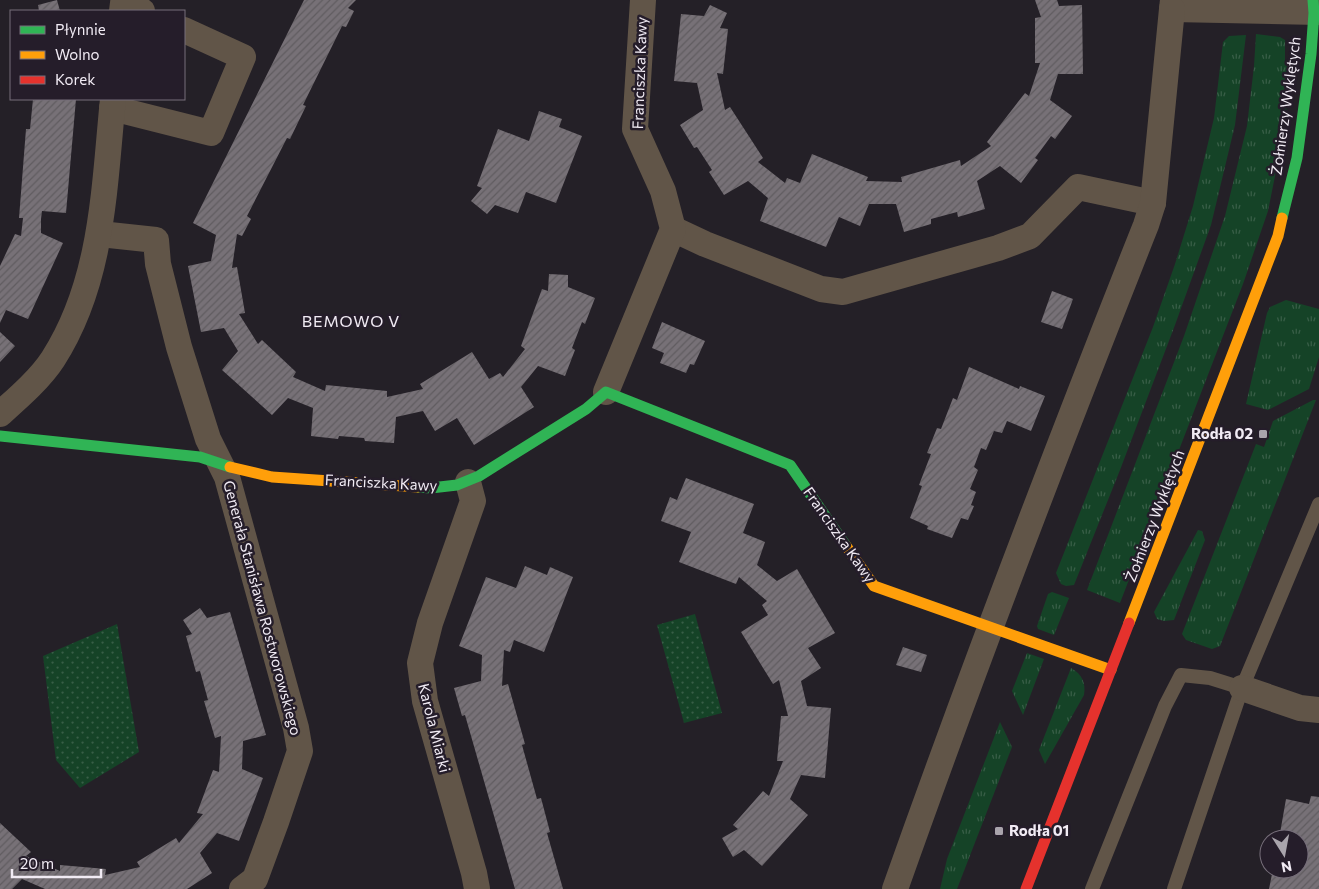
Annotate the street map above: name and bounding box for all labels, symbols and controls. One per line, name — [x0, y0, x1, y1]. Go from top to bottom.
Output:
legend — [10, 10, 185, 100]
street label: Franciszka Kawy — [628, 16, 650, 130]
text: Płynnie — [55, 20, 106, 38]
street label: Żołnierzy Wyklętych — [1266, 35, 1304, 176]
text: Wolno — [55, 45, 100, 63]
text: Korek — [55, 70, 95, 88]
district label: BEMOWO V — [302, 311, 400, 330]
place label: Rodła 02 — [1191, 424, 1253, 442]
marker: Rodła 02 — [1257, 428, 1269, 440]
street label: Żołnierzy Wyklętych — [1121, 447, 1188, 584]
street label: Franciszka Kawy — [324, 470, 438, 494]
street label: Generała Stanisława Rostworowskiego — [220, 478, 306, 737]
street label: Franciszka Kawy — [800, 483, 880, 586]
street label: Karola Miarki — [415, 681, 455, 774]
place label: Rodła 01 — [1009, 821, 1069, 839]
marker: Rodła 01 — [993, 825, 1005, 837]
north arrow — [1259, 829, 1309, 879]
scale bar — [12, 846, 101, 878]
text: 20 m — [20, 854, 54, 872]
text: N — [1280, 858, 1293, 877]

